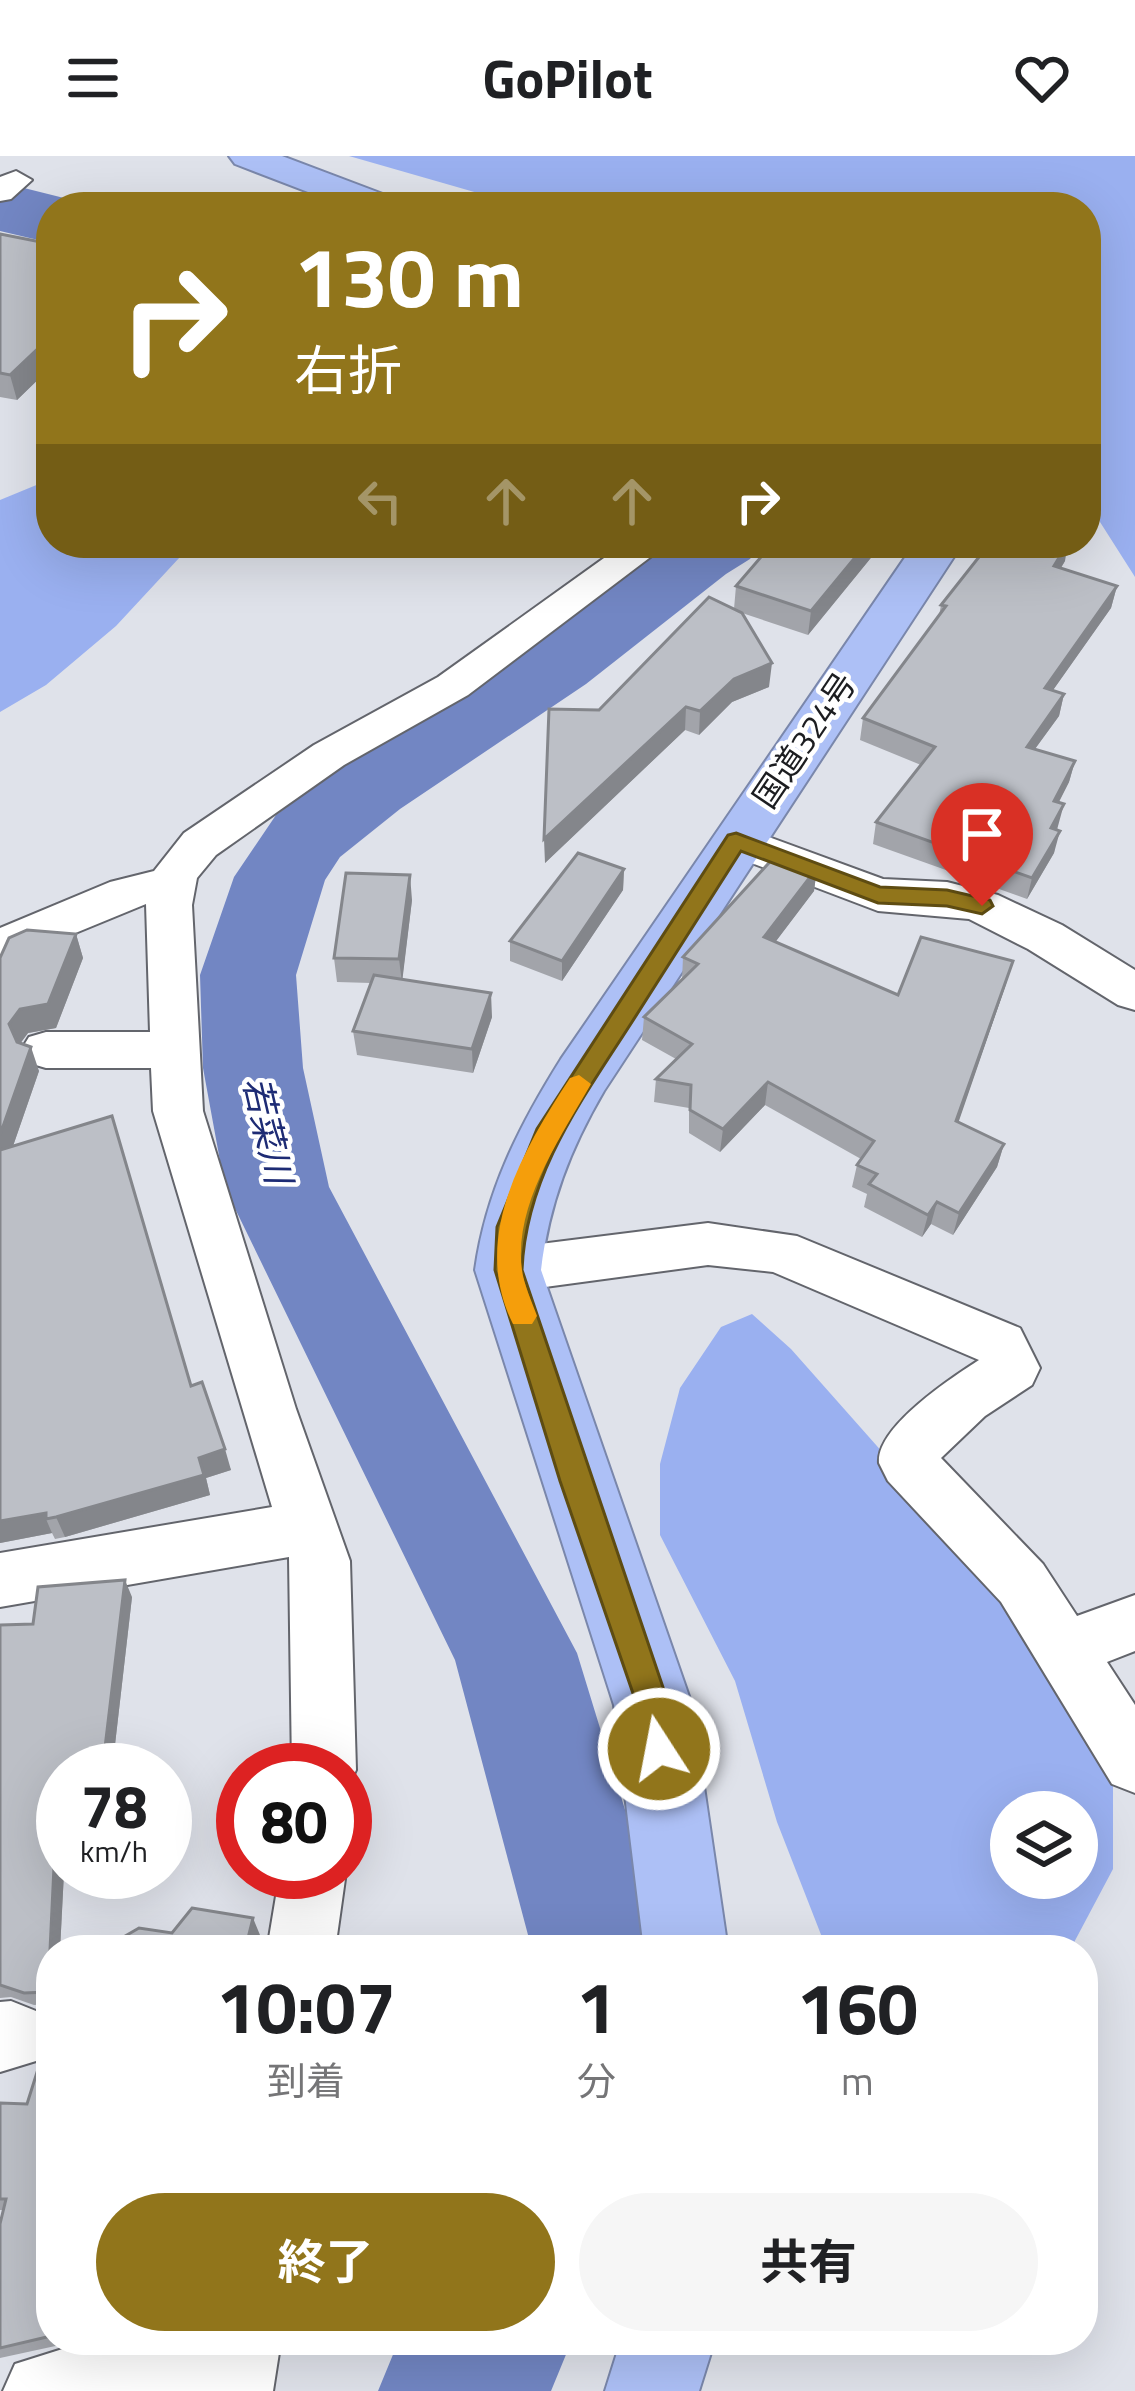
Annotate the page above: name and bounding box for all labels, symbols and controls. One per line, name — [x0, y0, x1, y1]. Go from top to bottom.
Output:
text: GoPilot — [482, 37, 653, 119]
icon: menu — [60, 45, 126, 111]
icon: heart — [1009, 45, 1075, 111]
text: 130 m — [294, 212, 524, 340]
icon: right — [96, 240, 252, 396]
text: 右折 — [294, 329, 402, 411]
icon: left — [347, 468, 413, 534]
icon: ahead — [473, 468, 539, 534]
icon: ahead — [599, 468, 665, 534]
icon: right — [725, 468, 791, 534]
street label: 国道324号 — [740, 662, 868, 818]
pin — [931, 783, 1033, 906]
icon: arrive — [949, 801, 1015, 867]
water label: 若菜川 — [230, 1071, 308, 1193]
position arrow — [596, 1686, 722, 1812]
speed limit sign: 80 — [216, 1743, 372, 1899]
text: 78 — [80, 1760, 148, 1851]
map controls — [990, 1791, 1098, 1899]
button: layers — [990, 1791, 1098, 1899]
text: km/h — [80, 1828, 148, 1874]
text: 10:07 — [216, 1951, 396, 2061]
text: 1 — [576, 1951, 617, 2061]
text: 160 — [797, 1952, 918, 2062]
text: 到着 — [267, 2051, 345, 2110]
text: 分 — [577, 2051, 616, 2110]
text: m — [841, 2051, 874, 2110]
button: 終了 — [96, 2193, 555, 2331]
button: 共有 — [579, 2193, 1038, 2331]

